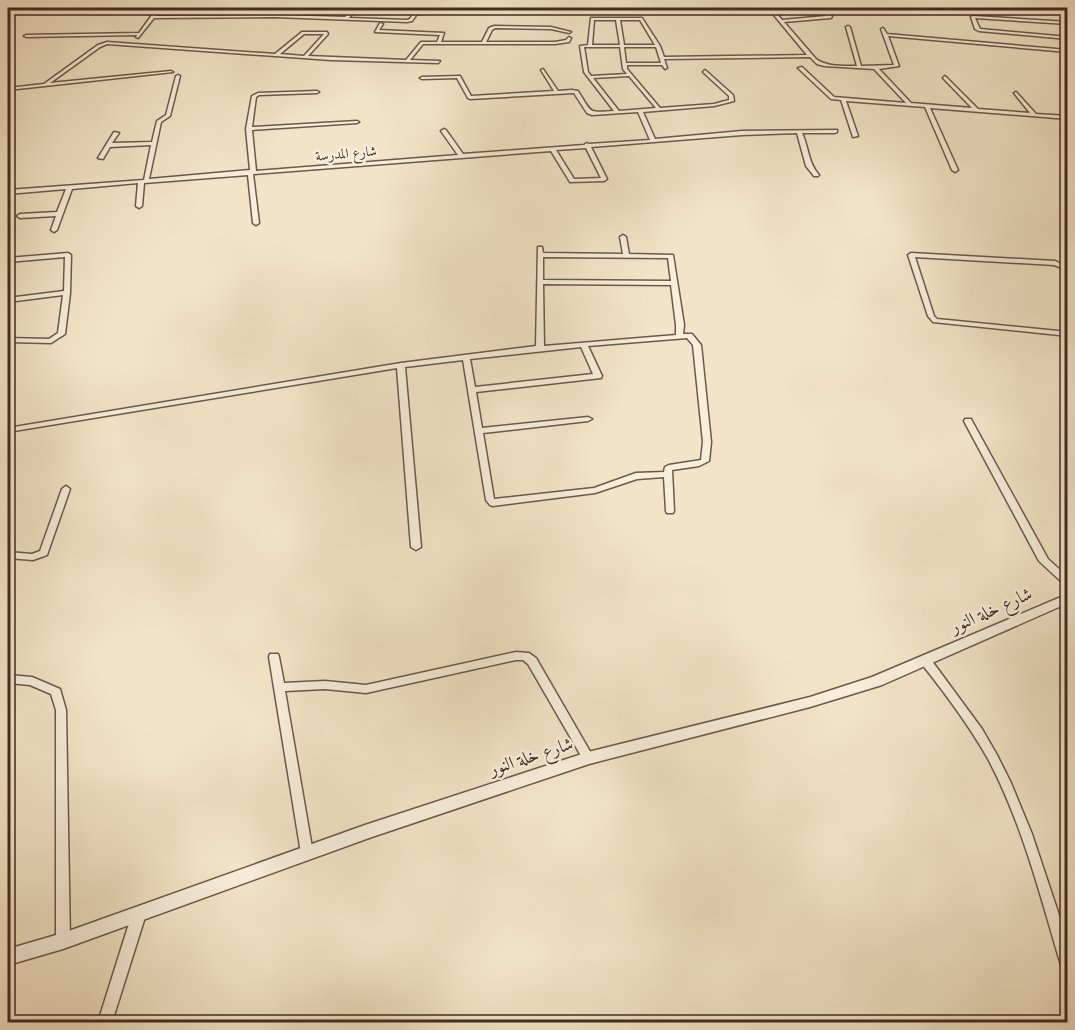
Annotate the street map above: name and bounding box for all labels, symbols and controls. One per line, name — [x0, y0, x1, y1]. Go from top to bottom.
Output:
street label: شارع المدرسة — [315, 141, 378, 168]
street label: شارع خلة النور — [945, 582, 1037, 642]
street label: شارع خلة النور — [484, 732, 577, 784]

